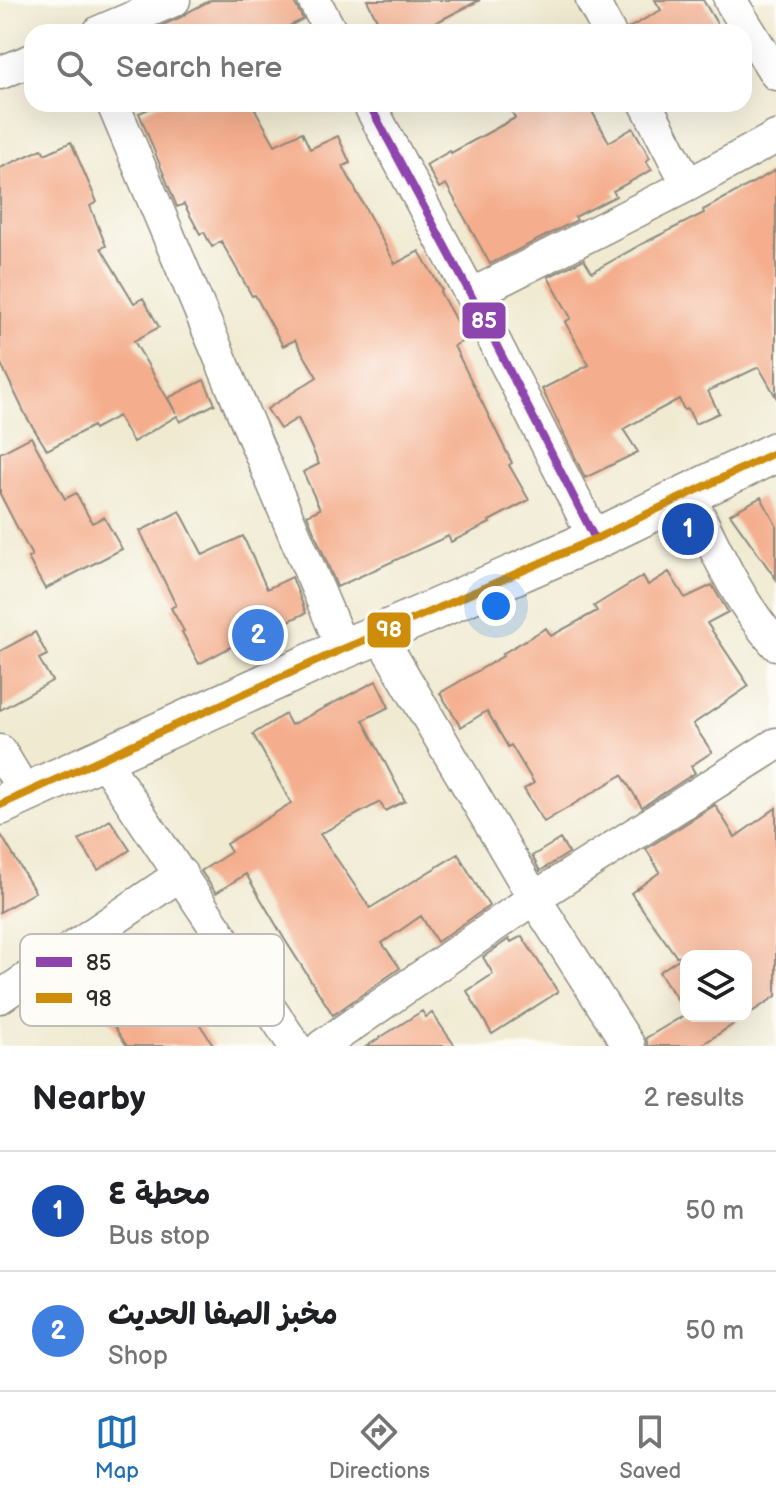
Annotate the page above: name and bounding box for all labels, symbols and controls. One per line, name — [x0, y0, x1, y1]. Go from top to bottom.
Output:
search box — [24, 24, 752, 112]
icon: search — [52, 46, 96, 90]
text: Search here — [116, 50, 282, 86]
line badge: 85 — [461, 301, 507, 340]
text: 85 — [471, 308, 497, 335]
pin: 1 — [662, 499, 714, 559]
your location — [476, 586, 516, 626]
pin: 2 — [232, 605, 284, 665]
line badge: 98 — [366, 611, 412, 649]
text: 98 — [376, 617, 402, 644]
legend — [20, 934, 284, 1026]
text: 85 — [86, 950, 111, 977]
map controls — [680, 950, 752, 1022]
button: layers — [680, 950, 752, 1022]
text: 98 — [86, 986, 112, 1013]
text: Nearby — [32, 1078, 146, 1119]
text: 2 results — [644, 1083, 744, 1114]
text: محطة ٤ — [108, 1177, 210, 1213]
text: 1 — [53, 1196, 63, 1227]
text: 50 m — [685, 1196, 744, 1227]
text: Bus stop — [108, 1221, 210, 1252]
text: مخبز الصفا الحديث — [108, 1297, 338, 1333]
text: 2 — [50, 1316, 66, 1347]
text: 50 m — [685, 1316, 744, 1347]
text: Shop — [108, 1341, 168, 1372]
tab: Map — [95, 1410, 139, 1485]
tab: Directions — [329, 1410, 430, 1485]
tab: Saved — [619, 1410, 681, 1485]

